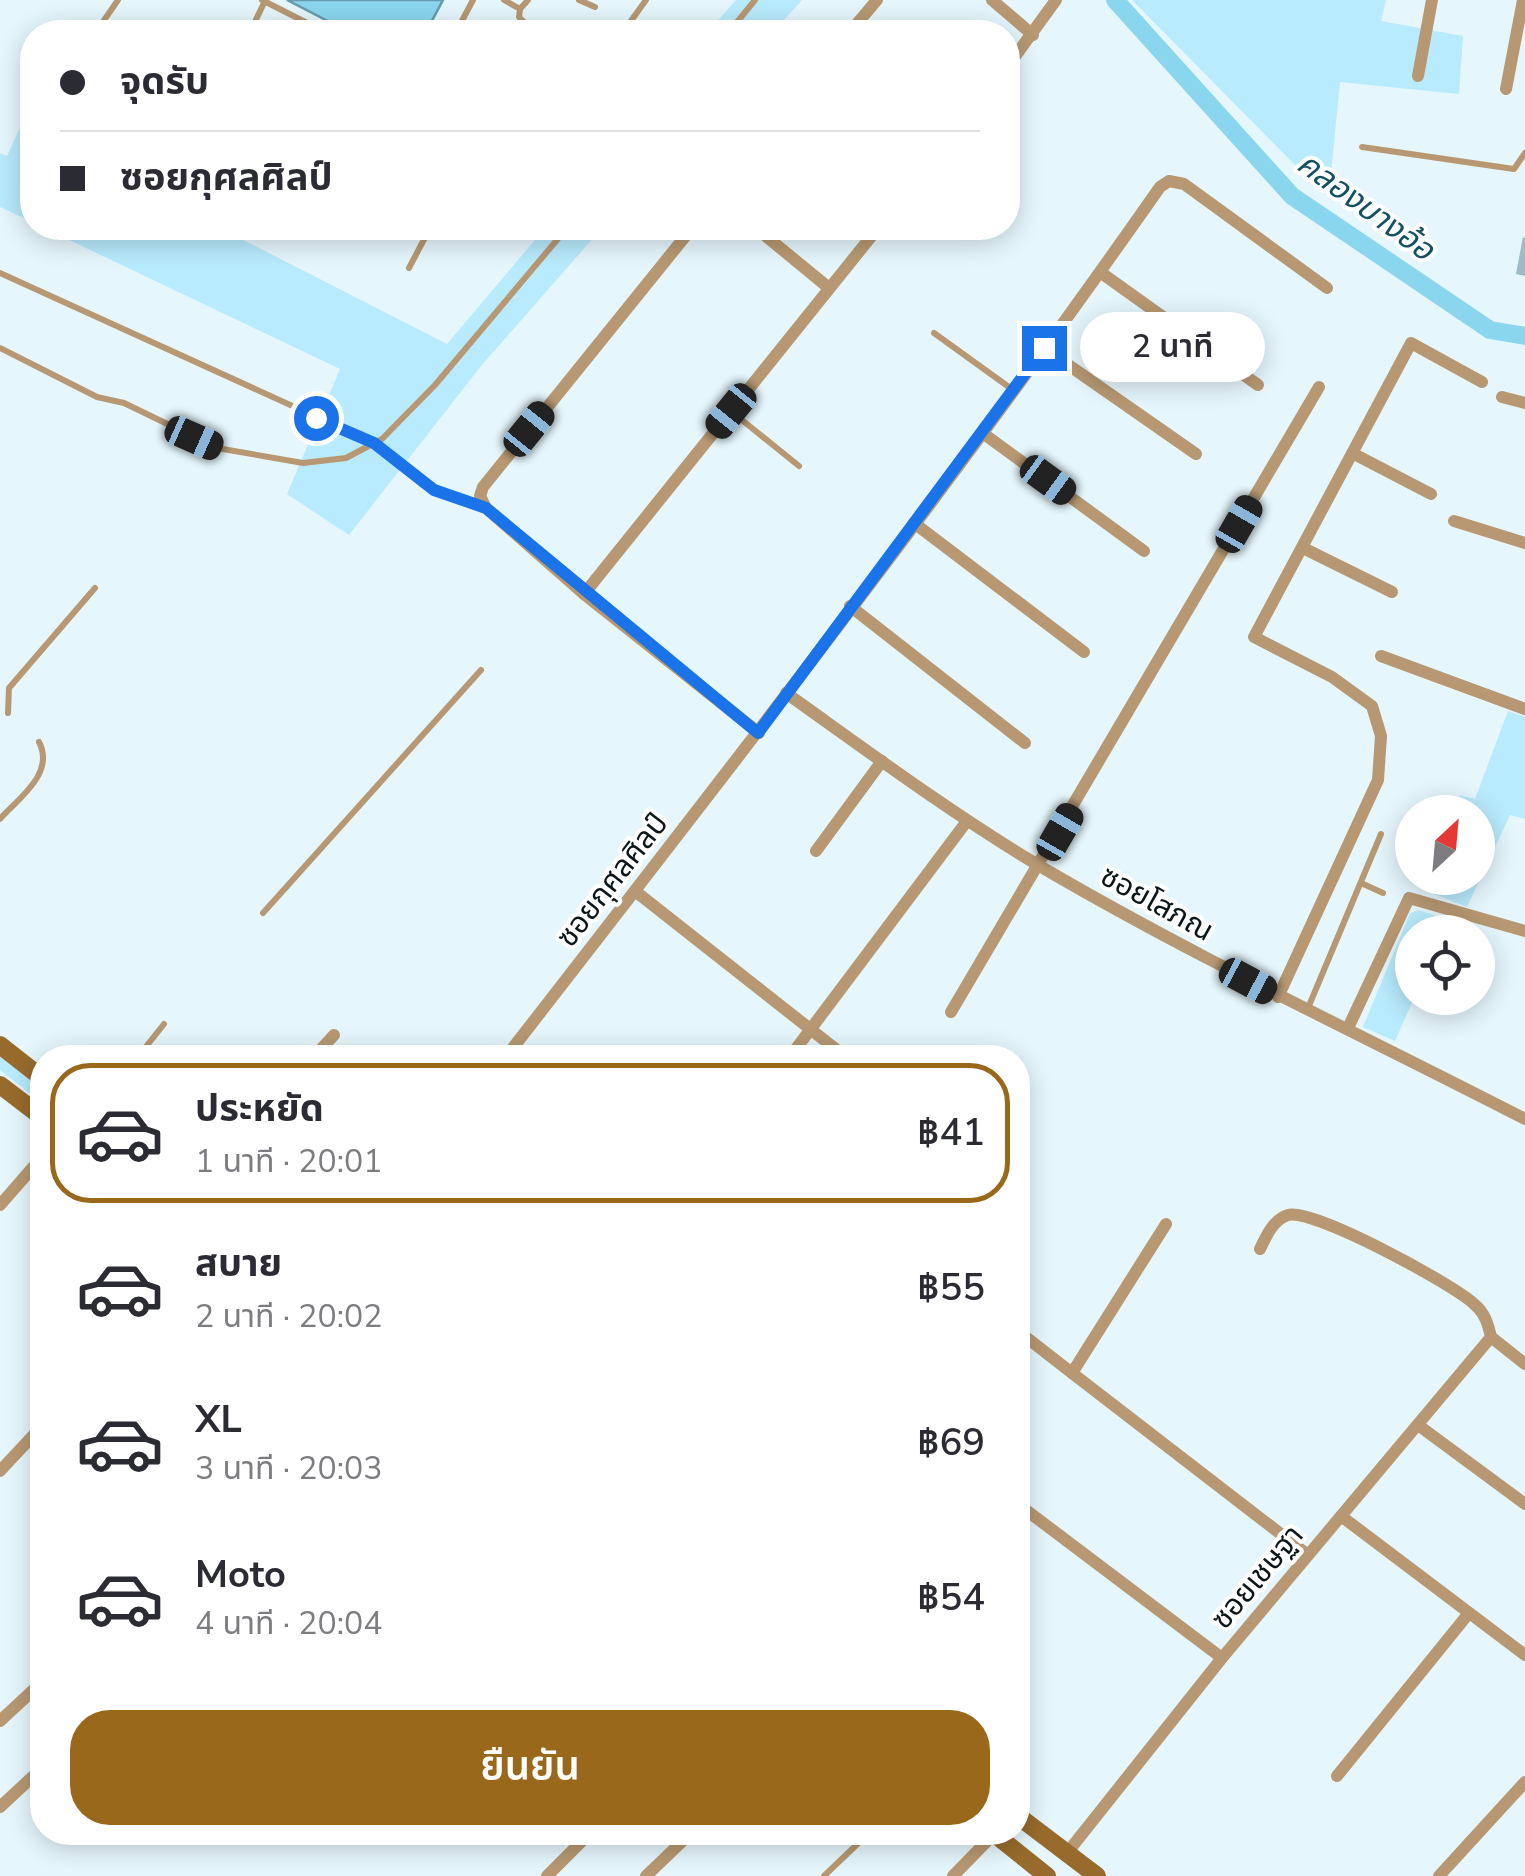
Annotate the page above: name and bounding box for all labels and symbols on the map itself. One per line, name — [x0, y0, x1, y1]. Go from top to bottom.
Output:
water label: คลองบางอ้อ — [1288, 142, 1444, 272]
callout: 2 นาที — [1079, 313, 1264, 383]
route end — [1022, 326, 1067, 371]
car — [700, 378, 762, 444]
route start — [294, 396, 339, 441]
car — [498, 396, 560, 462]
car — [160, 412, 228, 464]
car — [1015, 450, 1081, 510]
car — [1211, 491, 1267, 557]
north arrow — [1395, 795, 1495, 895]
car — [1032, 799, 1088, 865]
street label: ซอยกุศลศิลป์ — [547, 805, 678, 956]
street label: ซอยโสภณ — [1093, 856, 1221, 951]
car — [1214, 954, 1282, 1008]
street label: ซอยเชษฐา — [1202, 1516, 1313, 1638]

